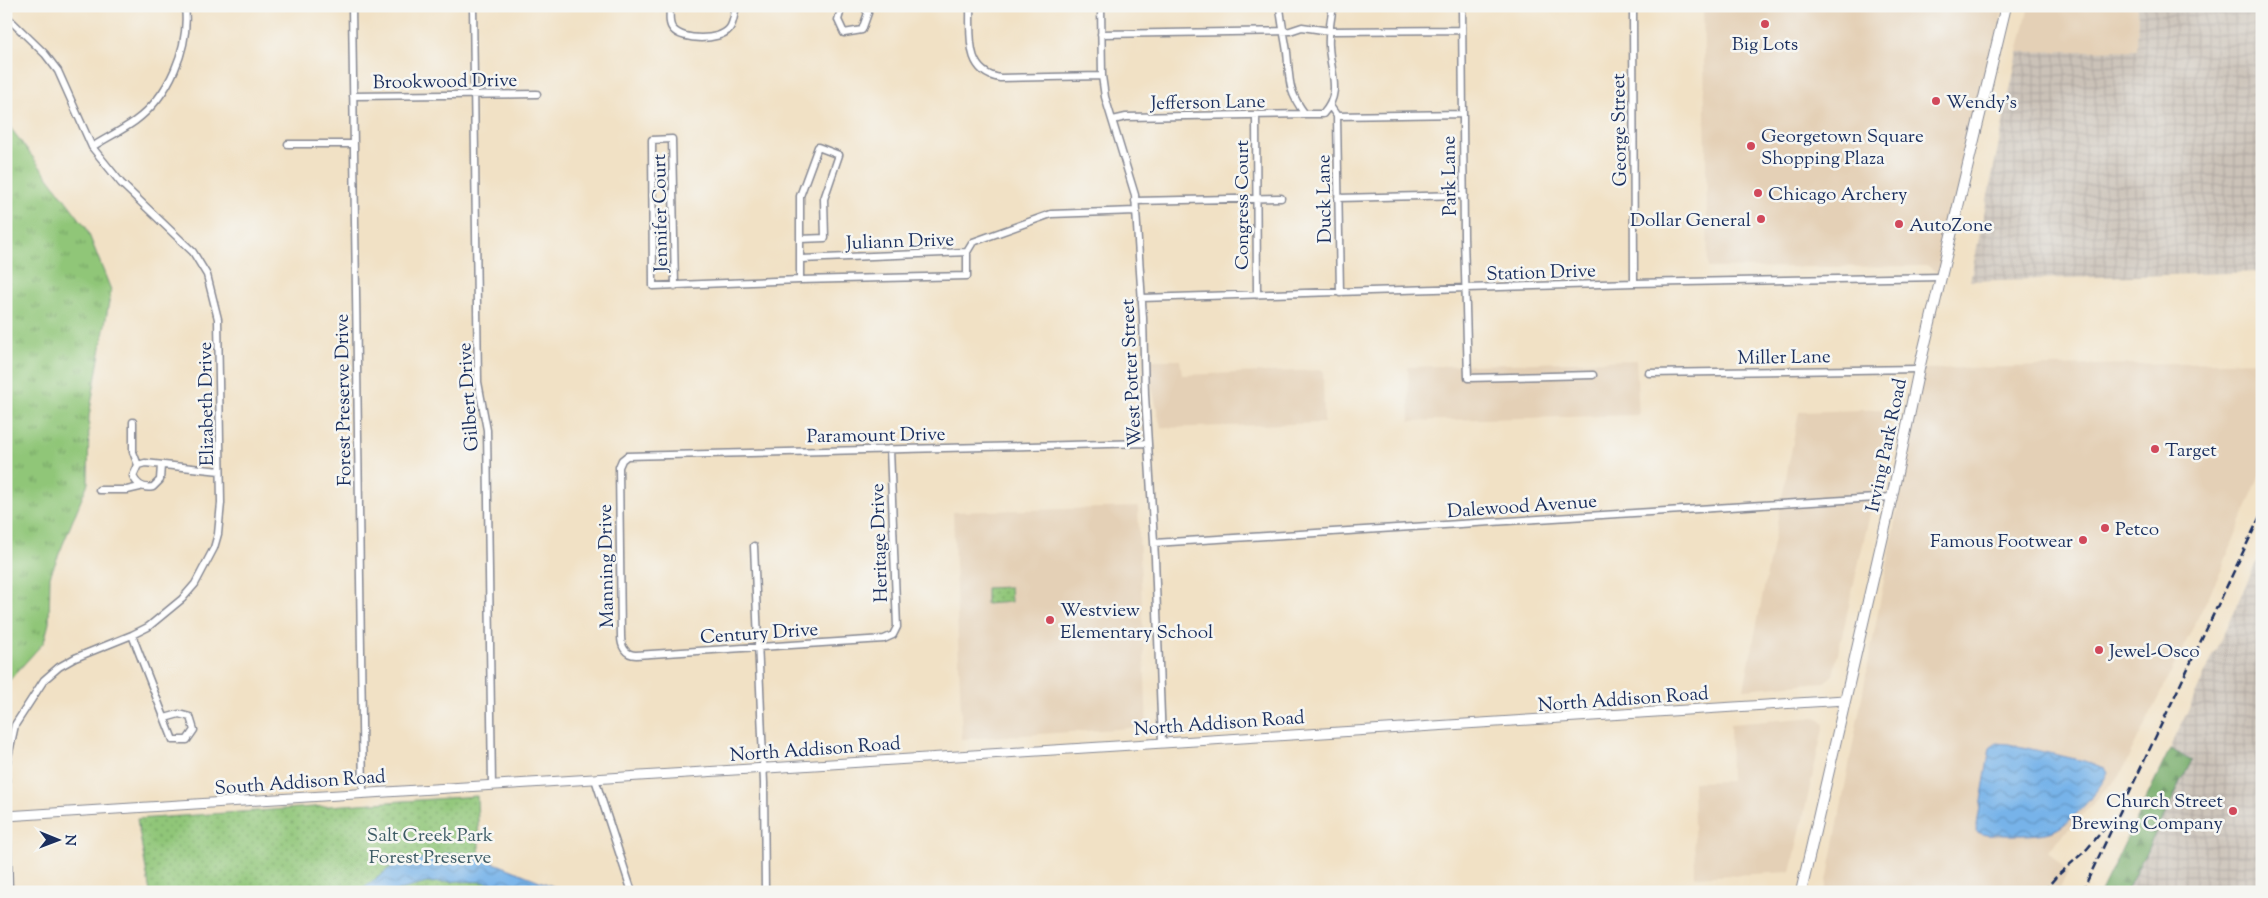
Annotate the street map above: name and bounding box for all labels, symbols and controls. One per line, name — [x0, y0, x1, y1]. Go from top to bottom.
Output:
marker: Big Lots — [1759, 18, 1771, 30]
place label: Big Lots — [1732, 32, 1798, 59]
street label: Brookwood Drive — [372, 68, 518, 97]
street label: George Street — [1606, 73, 1635, 187]
street label: Jefferson Lane — [1149, 89, 1266, 118]
place label: Wendy's — [1946, 90, 2017, 117]
marker: Wendy's — [1930, 95, 1942, 107]
place label: Georgetown Square Shopping Plaza — [1761, 124, 1924, 173]
street label: Park Lane — [1436, 135, 1465, 216]
street label: Congress Court — [1230, 139, 1257, 270]
marker: Georgetown Square Shopping Plaza — [1745, 140, 1757, 152]
street label: Jennifer Court — [647, 153, 676, 273]
street label: Duck Lane — [1311, 154, 1340, 244]
place label: Chicago Archery — [1768, 182, 1908, 209]
marker: Chicago Archery — [1752, 187, 1764, 199]
place label: Dollar General — [1630, 208, 1751, 235]
marker: Dollar General — [1755, 213, 1767, 225]
place label: AutoZone — [1909, 213, 1993, 240]
marker: AutoZone — [1893, 218, 1905, 230]
street label: Juliann Drive — [845, 227, 955, 258]
street label: Station Drive — [1486, 258, 1596, 289]
street label: West Potter Street — [1115, 298, 1150, 448]
street label: Forest Preserve Drive — [329, 313, 360, 486]
street label: Elizabeth Drive — [193, 341, 222, 466]
street label: Gilbert Drive — [452, 341, 487, 452]
street label: Miller Lane — [1737, 344, 1831, 373]
street label: Irving Park Road — [1860, 376, 1915, 515]
street label: Paramount Drive — [806, 422, 946, 451]
place label: Target — [2165, 438, 2217, 465]
marker: Target — [2149, 443, 2161, 455]
street label: Heritage Drive — [865, 483, 896, 603]
street label: Dalewood Avenue — [1446, 489, 1598, 526]
street label: Manning Drive — [593, 504, 622, 628]
place label: Petco — [2115, 517, 2159, 544]
marker: Petco — [2099, 522, 2111, 534]
place label: Famous Footwear — [1930, 529, 2073, 556]
marker: Famous Footwear — [2077, 534, 2089, 546]
place label: Westview Elementary School — [1060, 598, 1213, 647]
marker: Westview Elementary School — [1044, 614, 1056, 626]
street label: Century Drive — [699, 617, 819, 652]
place label: Jewel-Osco — [2108, 639, 2200, 666]
marker: Jewel-Osco — [2093, 644, 2105, 656]
street label: North Addison Road — [1537, 681, 1710, 720]
street label: North Addison Road — [1133, 705, 1306, 744]
street label: North Addison Road — [729, 731, 902, 770]
street label: South Addison Road — [214, 764, 387, 803]
place label: Church Street Brewing Company — [2071, 789, 2224, 838]
marker: Church Street Brewing Company — [2227, 805, 2239, 817]
north arrow — [32, 816, 82, 866]
park label: Salt Creek Park Forest Preserve — [367, 823, 494, 872]
text: N — [59, 834, 79, 846]

